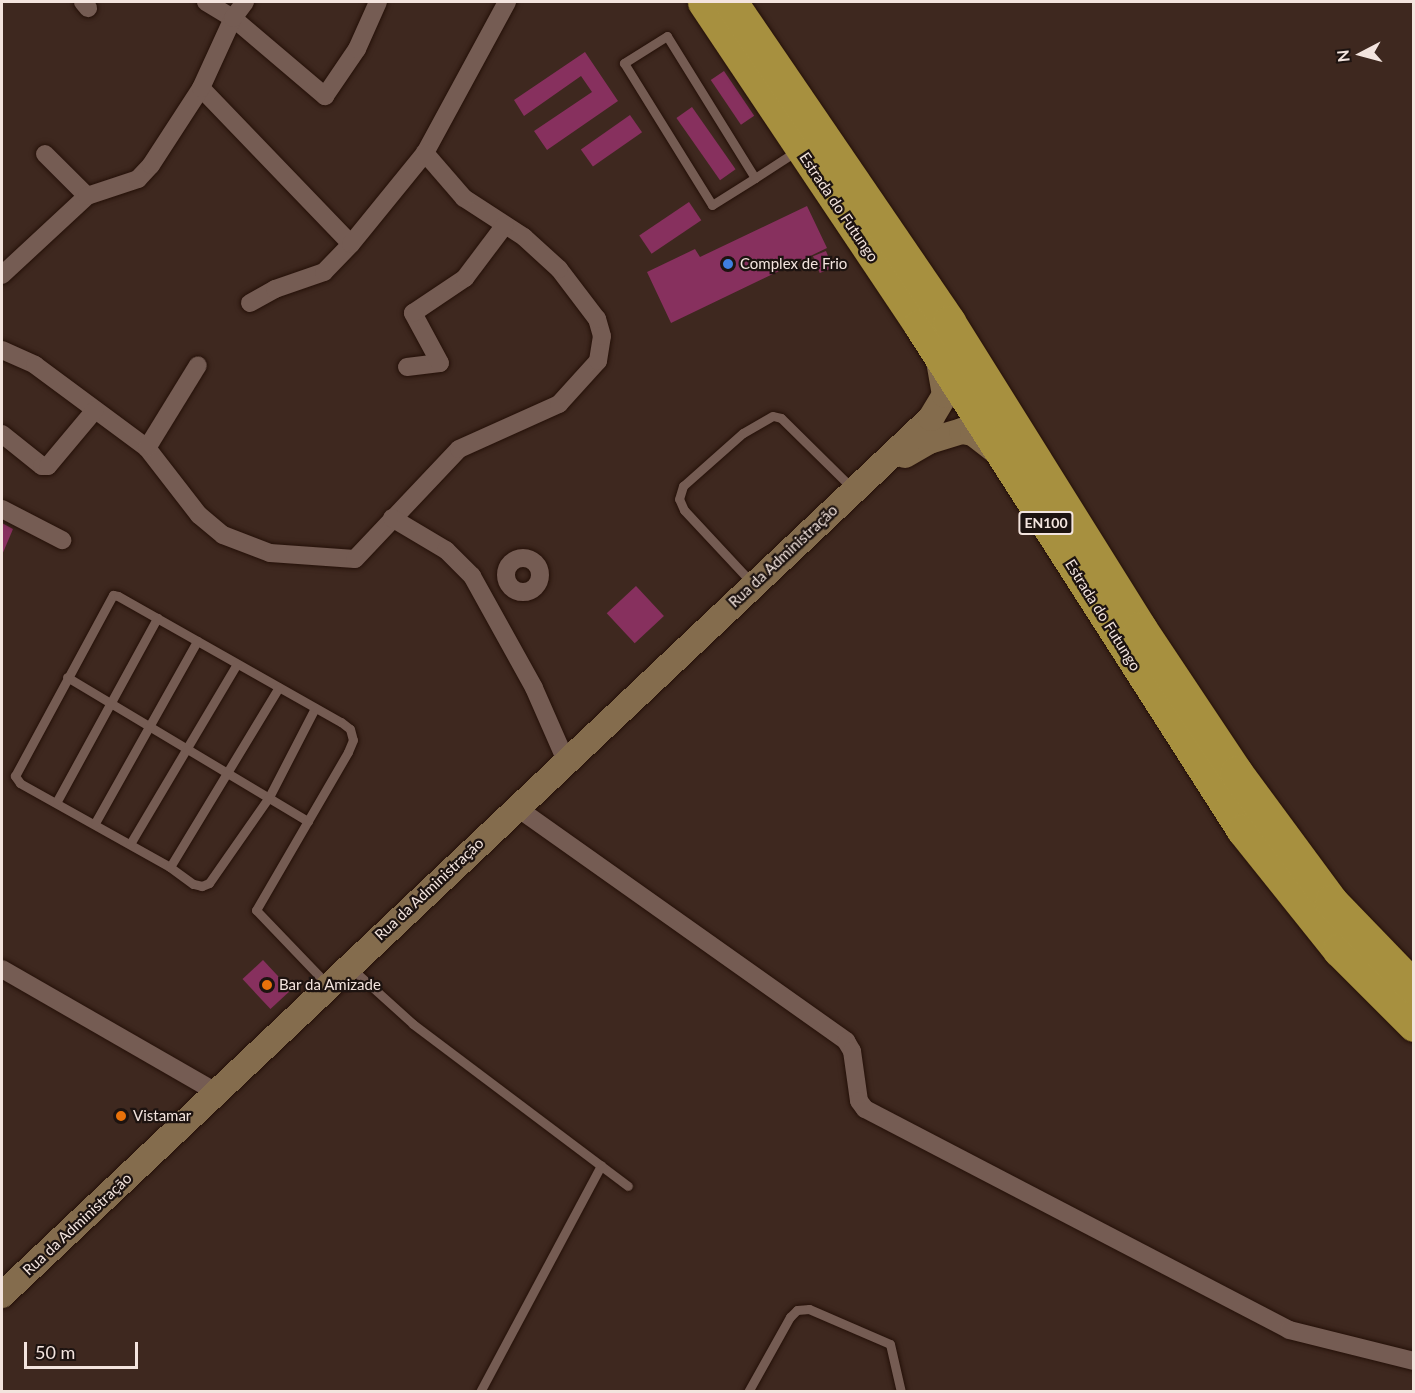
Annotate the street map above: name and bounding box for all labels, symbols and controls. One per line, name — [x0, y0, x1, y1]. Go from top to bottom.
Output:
north arrow — [1331, 24, 1391, 84]
text: N — [1333, 49, 1353, 63]
street label: Estrada do Futungo — [796, 149, 882, 265]
place label: Complex de Frio — [740, 255, 847, 273]
marker: Complex de Frio — [721, 257, 735, 271]
street label: Rua da Administração — [725, 501, 841, 611]
road number: EN100 — [1018, 512, 1074, 534]
street label: Estrada do Futungo — [1061, 556, 1145, 674]
street label: Rua da Administração — [371, 834, 487, 944]
place label: Bar da Amizade — [279, 976, 382, 994]
marker: Bar da Amizade — [260, 978, 274, 992]
place label: Vistamar — [133, 1107, 191, 1125]
marker: Vistamar — [114, 1109, 128, 1123]
street label: Rua da Administração — [19, 1169, 135, 1279]
scale bar — [27, 1330, 141, 1368]
text: 50 m — [35, 1341, 75, 1363]

